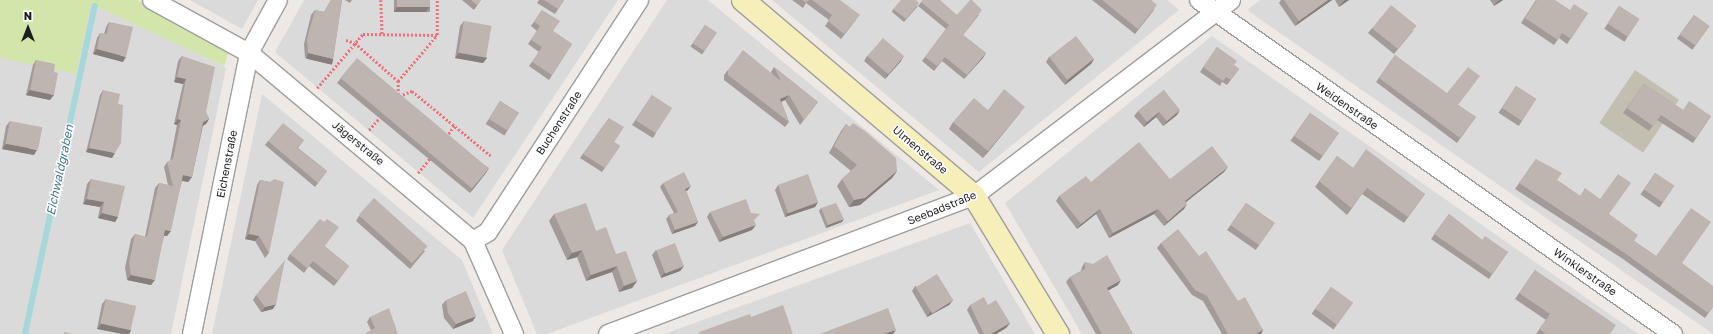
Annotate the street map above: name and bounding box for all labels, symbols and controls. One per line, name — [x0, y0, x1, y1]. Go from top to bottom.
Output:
north arrow — [8, 8, 48, 48]
text: N — [24, 9, 32, 22]
street label: Weidenstraße — [1313, 80, 1381, 132]
street label: Buchenstraße — [533, 89, 585, 157]
street label: Jägerstraße — [329, 118, 387, 168]
water label: Eichwaldgraben — [43, 123, 77, 217]
street label: Ulmenstraße — [890, 123, 950, 177]
street label: Eichenstraße — [214, 129, 240, 199]
street label: Seebadstraße — [906, 188, 978, 228]
street label: Winklerstraße — [1551, 245, 1619, 299]

